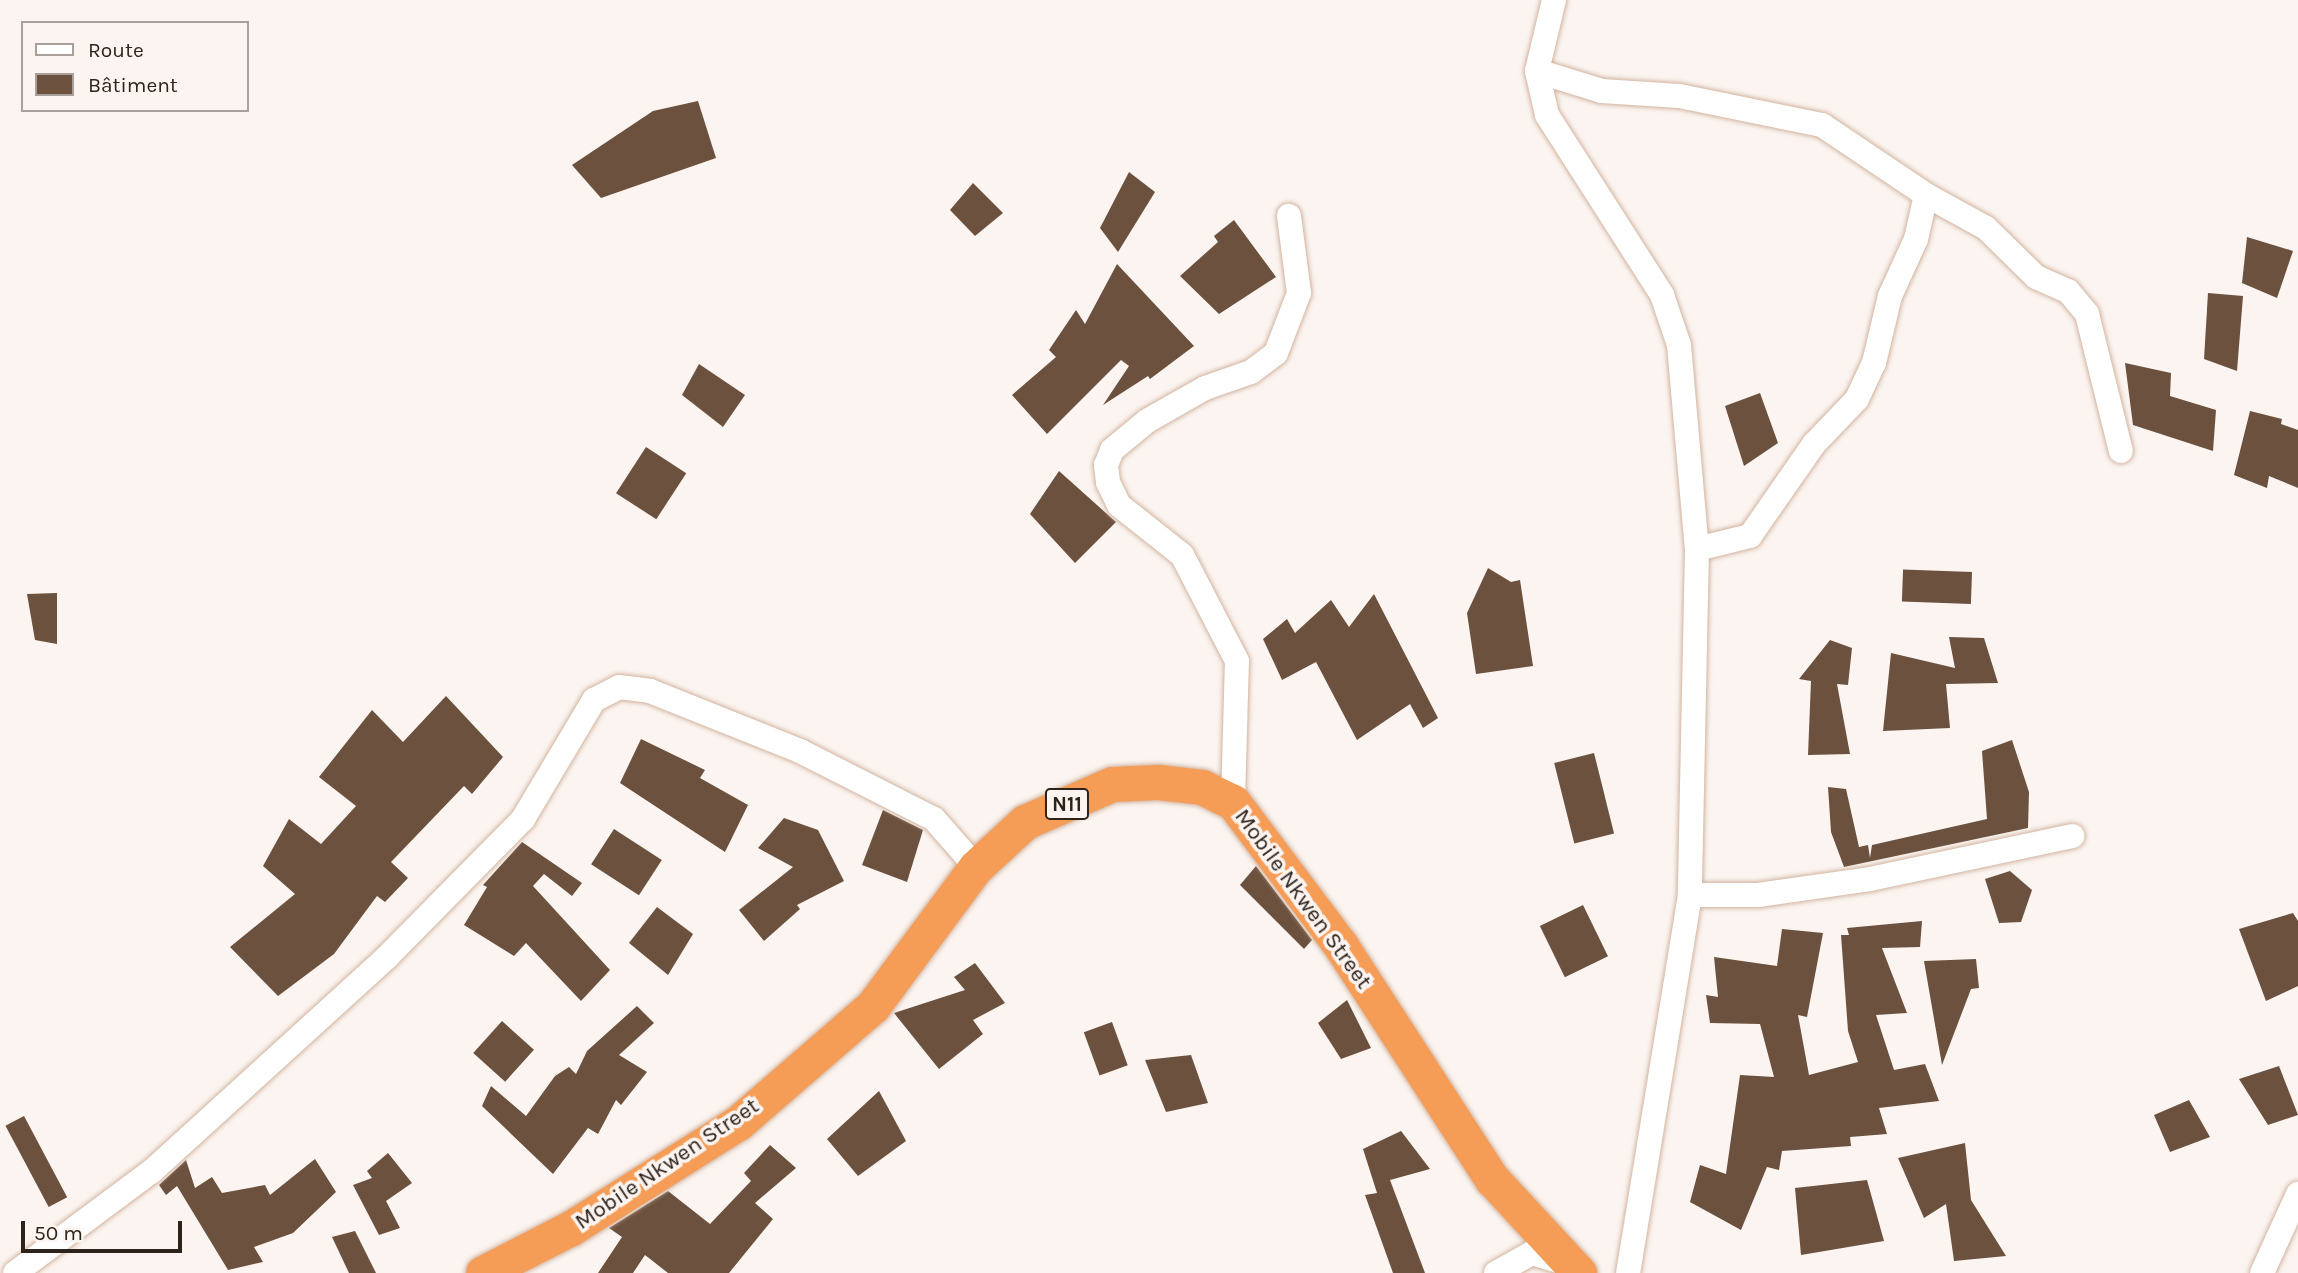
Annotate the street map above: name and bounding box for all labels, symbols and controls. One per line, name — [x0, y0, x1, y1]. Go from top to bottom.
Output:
legend — [21, 21, 248, 112]
text: Route — [88, 38, 144, 62]
text: Bâtiment — [88, 73, 178, 97]
road number: N11 — [1044, 786, 1090, 822]
street label: Mobile Nkwen Street — [1228, 804, 1378, 994]
street label: Mobile Nkwen Street — [570, 1092, 764, 1236]
scale bar — [24, 1206, 186, 1250]
text: 50 m — [34, 1221, 83, 1245]

